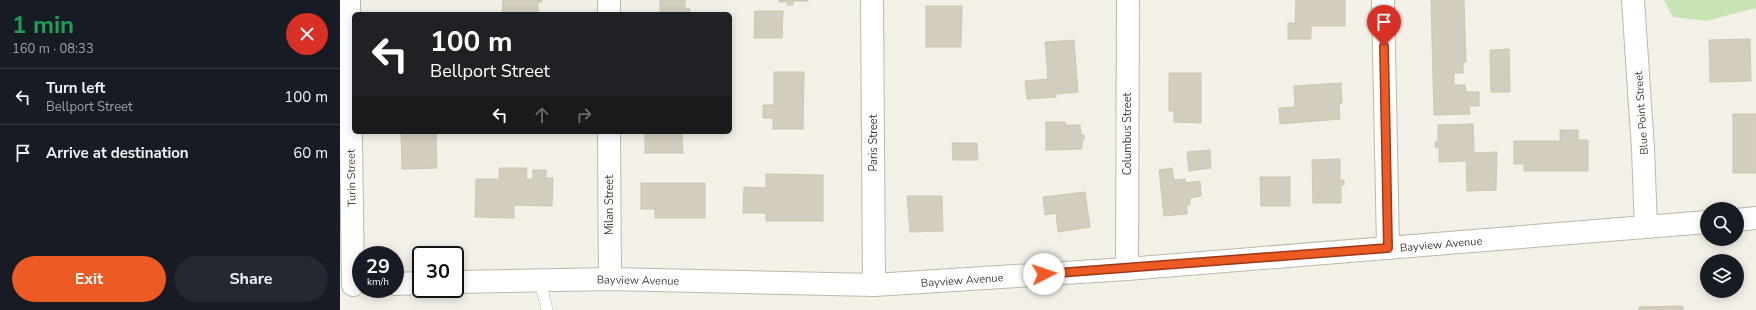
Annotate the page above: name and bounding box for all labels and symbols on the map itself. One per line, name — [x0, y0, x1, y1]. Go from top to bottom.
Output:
pin — [1367, 5, 1401, 46]
street label: Blue Point Street — [1631, 70, 1652, 155]
street label: Columbus Street — [1120, 93, 1135, 175]
street label: Paris Street — [866, 114, 881, 172]
street label: Turin Street — [343, 149, 360, 207]
street label: Milan Street — [602, 175, 617, 235]
street label: Bayview Avenue — [1399, 233, 1483, 256]
speed limit sign: 30 — [412, 246, 464, 298]
position arrow — [1023, 253, 1065, 295]
street label: Bayview Avenue — [920, 270, 1004, 291]
street label: Bayview Avenue — [597, 272, 680, 289]

